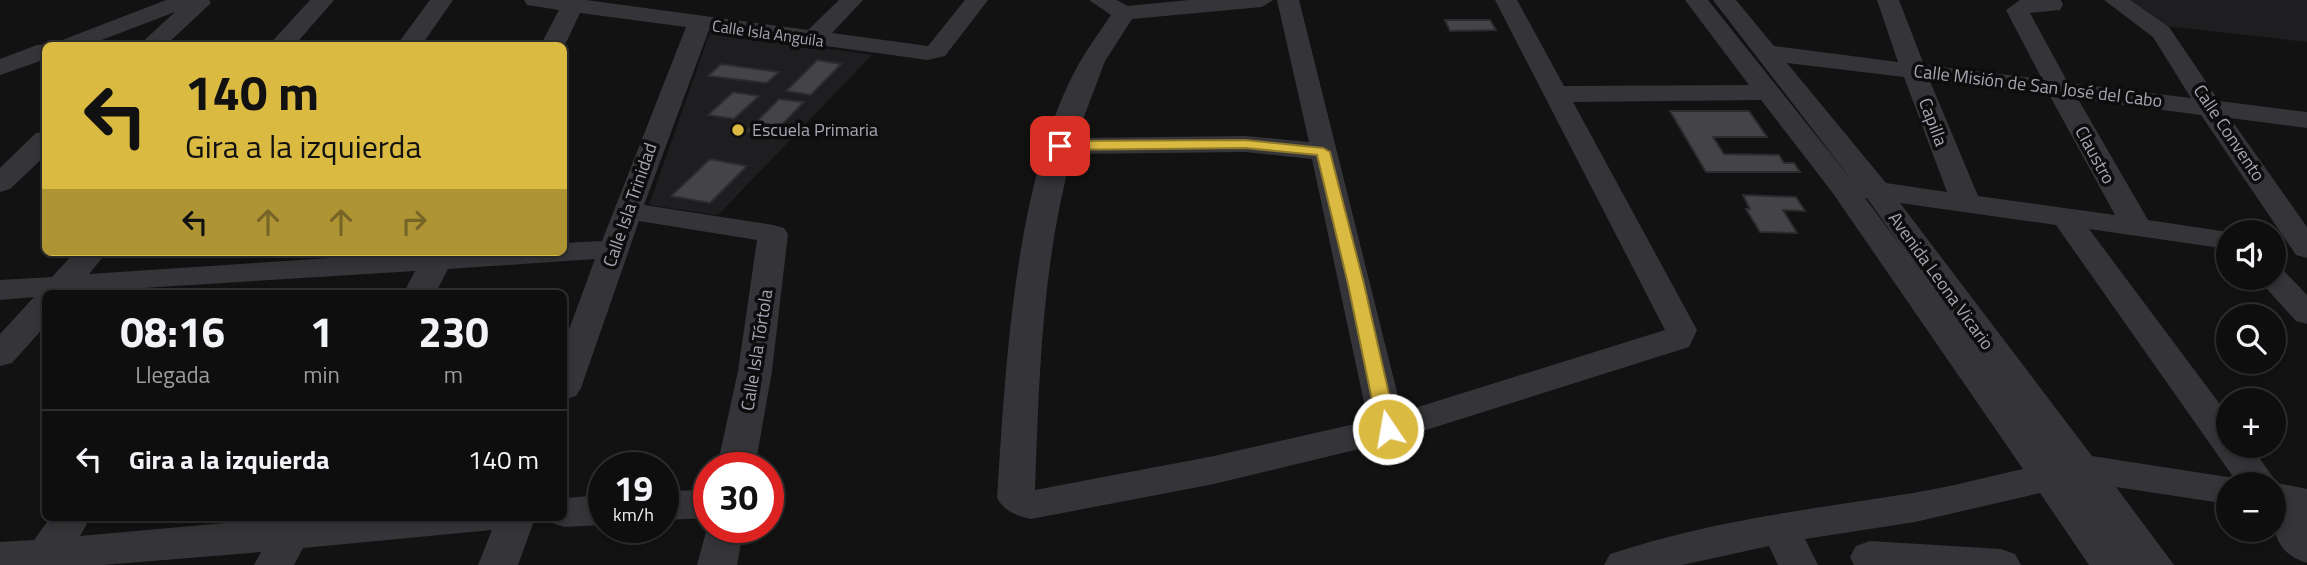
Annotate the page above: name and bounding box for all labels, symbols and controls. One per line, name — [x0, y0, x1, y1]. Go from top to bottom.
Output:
street label: Calle Isla Anguila — [711, 13, 825, 53]
text: 140 m — [185, 54, 319, 129]
street label: Calle Misión de San José del Cabo — [1912, 57, 2164, 114]
icon: left — [70, 70, 161, 161]
street label: Calle Convento — [2187, 79, 2272, 187]
street label: Capilla — [1912, 94, 1955, 150]
place label: Escuela Primaria — [752, 116, 878, 143]
pin — [1030, 116, 1090, 176]
street label: Claustro — [2068, 121, 2122, 189]
text: Gira a la izquierda — [185, 122, 421, 170]
marker: Escuela Primaria — [730, 122, 746, 138]
icon: arrive — [1041, 127, 1079, 165]
street label: Calle Isla Trinidad — [596, 139, 663, 271]
icon: left — [176, 203, 214, 241]
icon: ahead — [249, 203, 287, 241]
icon: ahead — [322, 203, 360, 241]
icon: right — [395, 203, 433, 241]
street label: Avenida Leona Vicario — [1882, 206, 2001, 355]
map controls — [2216, 220, 2286, 542]
button: sound — [2216, 220, 2286, 290]
street label: Calle Isla Tórtola — [734, 287, 779, 413]
text: 08:16 — [120, 299, 225, 363]
text: 1 — [310, 299, 333, 363]
text: 230 — [418, 299, 489, 363]
button: search — [2216, 304, 2286, 374]
text: Llegada — [135, 357, 210, 392]
text: min — [303, 357, 340, 392]
text: m — [444, 357, 463, 392]
button: + — [2216, 388, 2286, 458]
position arrow — [1351, 392, 1425, 466]
icon: left — [70, 440, 108, 478]
text: Gira a la izquierda — [129, 440, 330, 479]
text: 140 m — [468, 440, 539, 479]
speed limit sign: 30 — [693, 452, 784, 543]
text: 19 — [614, 461, 653, 515]
button: − — [2216, 472, 2286, 542]
text: km/h — [613, 501, 654, 528]

